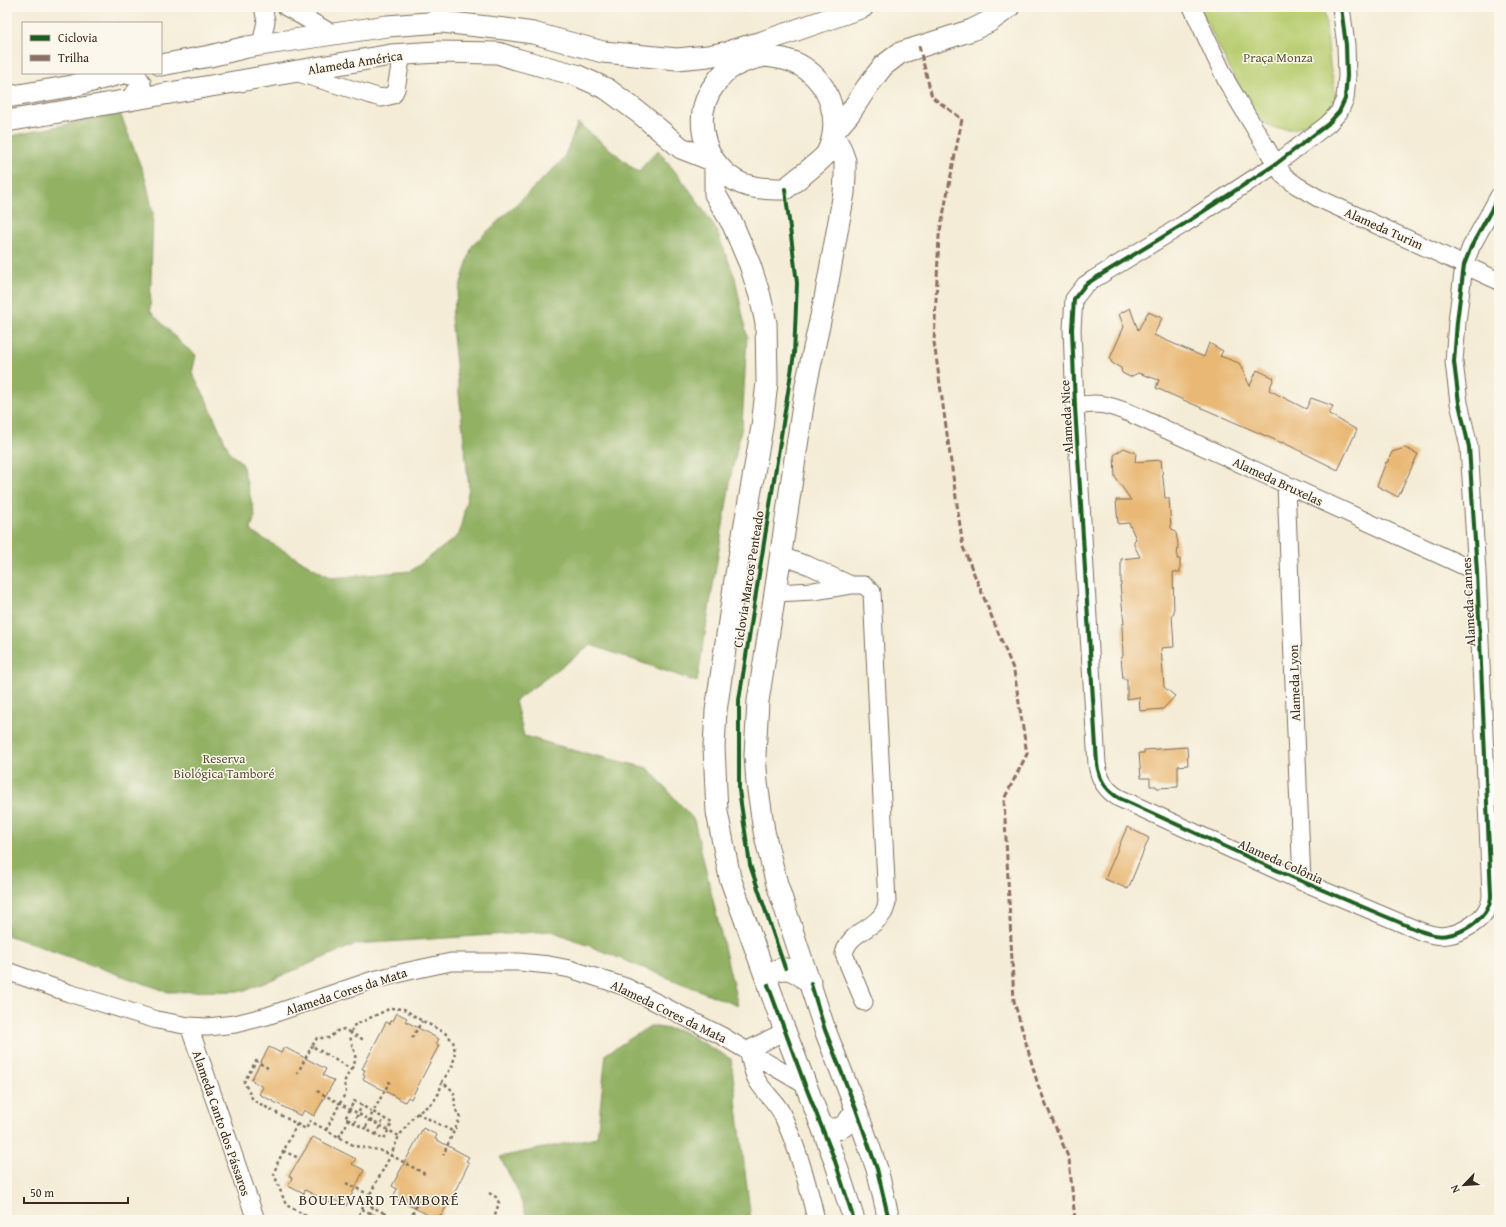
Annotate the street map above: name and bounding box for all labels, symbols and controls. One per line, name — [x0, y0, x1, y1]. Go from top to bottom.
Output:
legend — [22, 22, 162, 74]
text: Ciclovia — [58, 29, 98, 46]
street label: Alameda América — [306, 45, 405, 79]
park label: Praça Monza — [1243, 48, 1314, 67]
text: Trilha — [58, 49, 89, 66]
street label: Alameda Turim — [1341, 203, 1427, 254]
street label: Alameda Nice — [1055, 379, 1078, 455]
street label: Alameda Bruxelas — [1230, 452, 1326, 511]
street label: Ciclovia Marcos Penteado — [728, 509, 769, 649]
street label: Alameda Cannes — [1457, 557, 1480, 647]
street label: Alameda Lyon — [1284, 644, 1305, 722]
park label: Reserva Biológica Tamboré — [173, 749, 275, 783]
street label: Alameda Colônia — [1235, 834, 1327, 889]
street label: Alameda Cores da Mata — [283, 963, 410, 1020]
street label: Alameda Cores da Mata — [608, 975, 731, 1048]
street label: Alameda Canto dos Pássaros — [188, 1048, 255, 1199]
north arrow — [1444, 1165, 1484, 1205]
scale bar — [24, 1179, 128, 1205]
text: N — [1446, 1182, 1464, 1196]
text: 50 m — [30, 1184, 54, 1201]
district label: BOULEVARD TAMBORÉ — [299, 1189, 459, 1210]

